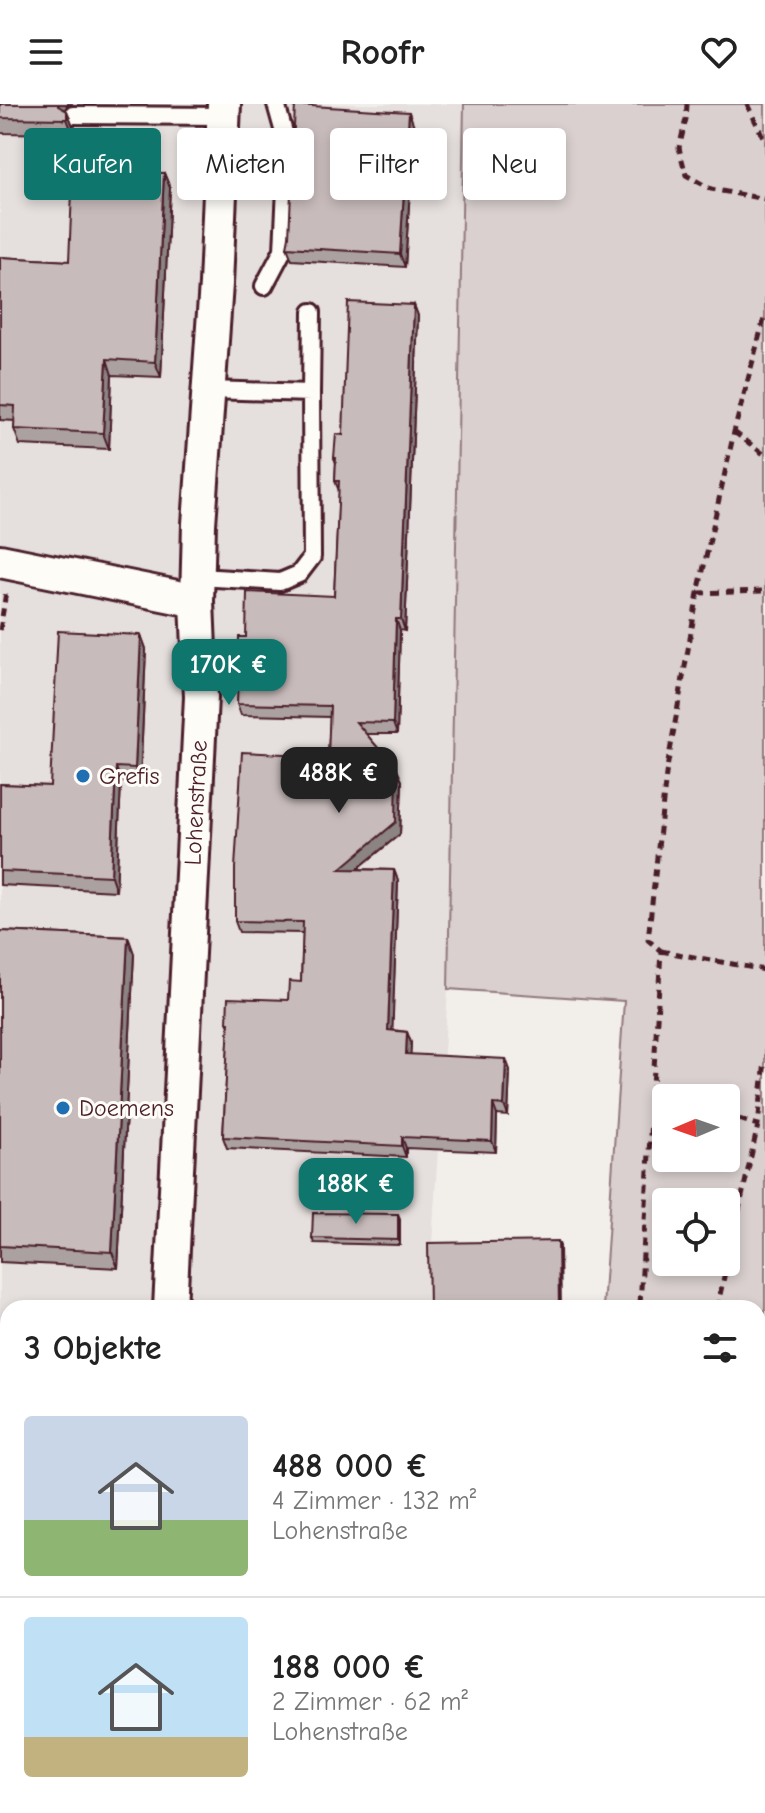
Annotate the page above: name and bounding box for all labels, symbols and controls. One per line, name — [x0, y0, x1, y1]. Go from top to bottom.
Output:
icon: menu — [24, 30, 68, 74]
icon: heart — [697, 30, 741, 74]
text: Roofr — [340, 32, 425, 73]
chip: Kaufen — [24, 128, 161, 200]
chip: Mieten — [177, 128, 314, 200]
chip: Filter — [330, 128, 447, 200]
chip: Neu — [463, 128, 566, 200]
pin: 170K € — [164, 639, 294, 707]
text: 170K € — [190, 650, 268, 680]
street label: Lohenstraße — [178, 739, 213, 866]
pin: 488K € — [274, 747, 404, 815]
text: 488K € — [299, 758, 379, 788]
place label: Grefis — [99, 762, 159, 790]
marker: Grefis — [74, 767, 92, 785]
north arrow — [652, 1084, 740, 1172]
map controls — [652, 1084, 740, 1276]
place label: Doemens — [79, 1094, 174, 1122]
marker: Doemens — [54, 1099, 72, 1117]
pin: 188K € — [291, 1158, 421, 1226]
text: 188K € — [317, 1169, 395, 1199]
button: locate — [652, 1188, 740, 1276]
icon: filters — [698, 1326, 742, 1370]
text: 3 Objekte — [24, 1328, 162, 1368]
text: 488 000 € — [272, 1446, 429, 1486]
icon: home — [88, 1448, 184, 1544]
text: 4 Zimmer · 132 m² — [272, 1486, 476, 1516]
text: Lohenstraße — [272, 1516, 408, 1546]
text: 188 000 € — [272, 1647, 426, 1687]
icon: home — [88, 1649, 184, 1745]
text: 2 Zimmer · 62 m² — [272, 1687, 468, 1717]
text: Lohenstraße — [272, 1717, 408, 1747]

